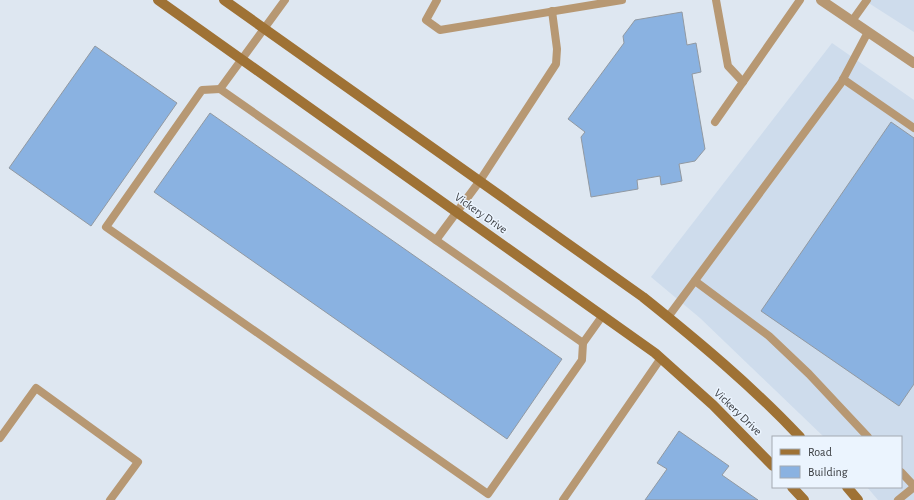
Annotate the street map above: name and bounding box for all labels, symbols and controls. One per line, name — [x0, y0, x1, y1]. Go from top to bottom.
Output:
street label: Vickery Drive — [452, 191, 510, 236]
street label: Vickery Drive — [711, 386, 764, 438]
legend — [772, 436, 902, 488]
text: Road — [808, 446, 832, 458]
text: Building — [808, 466, 848, 478]

